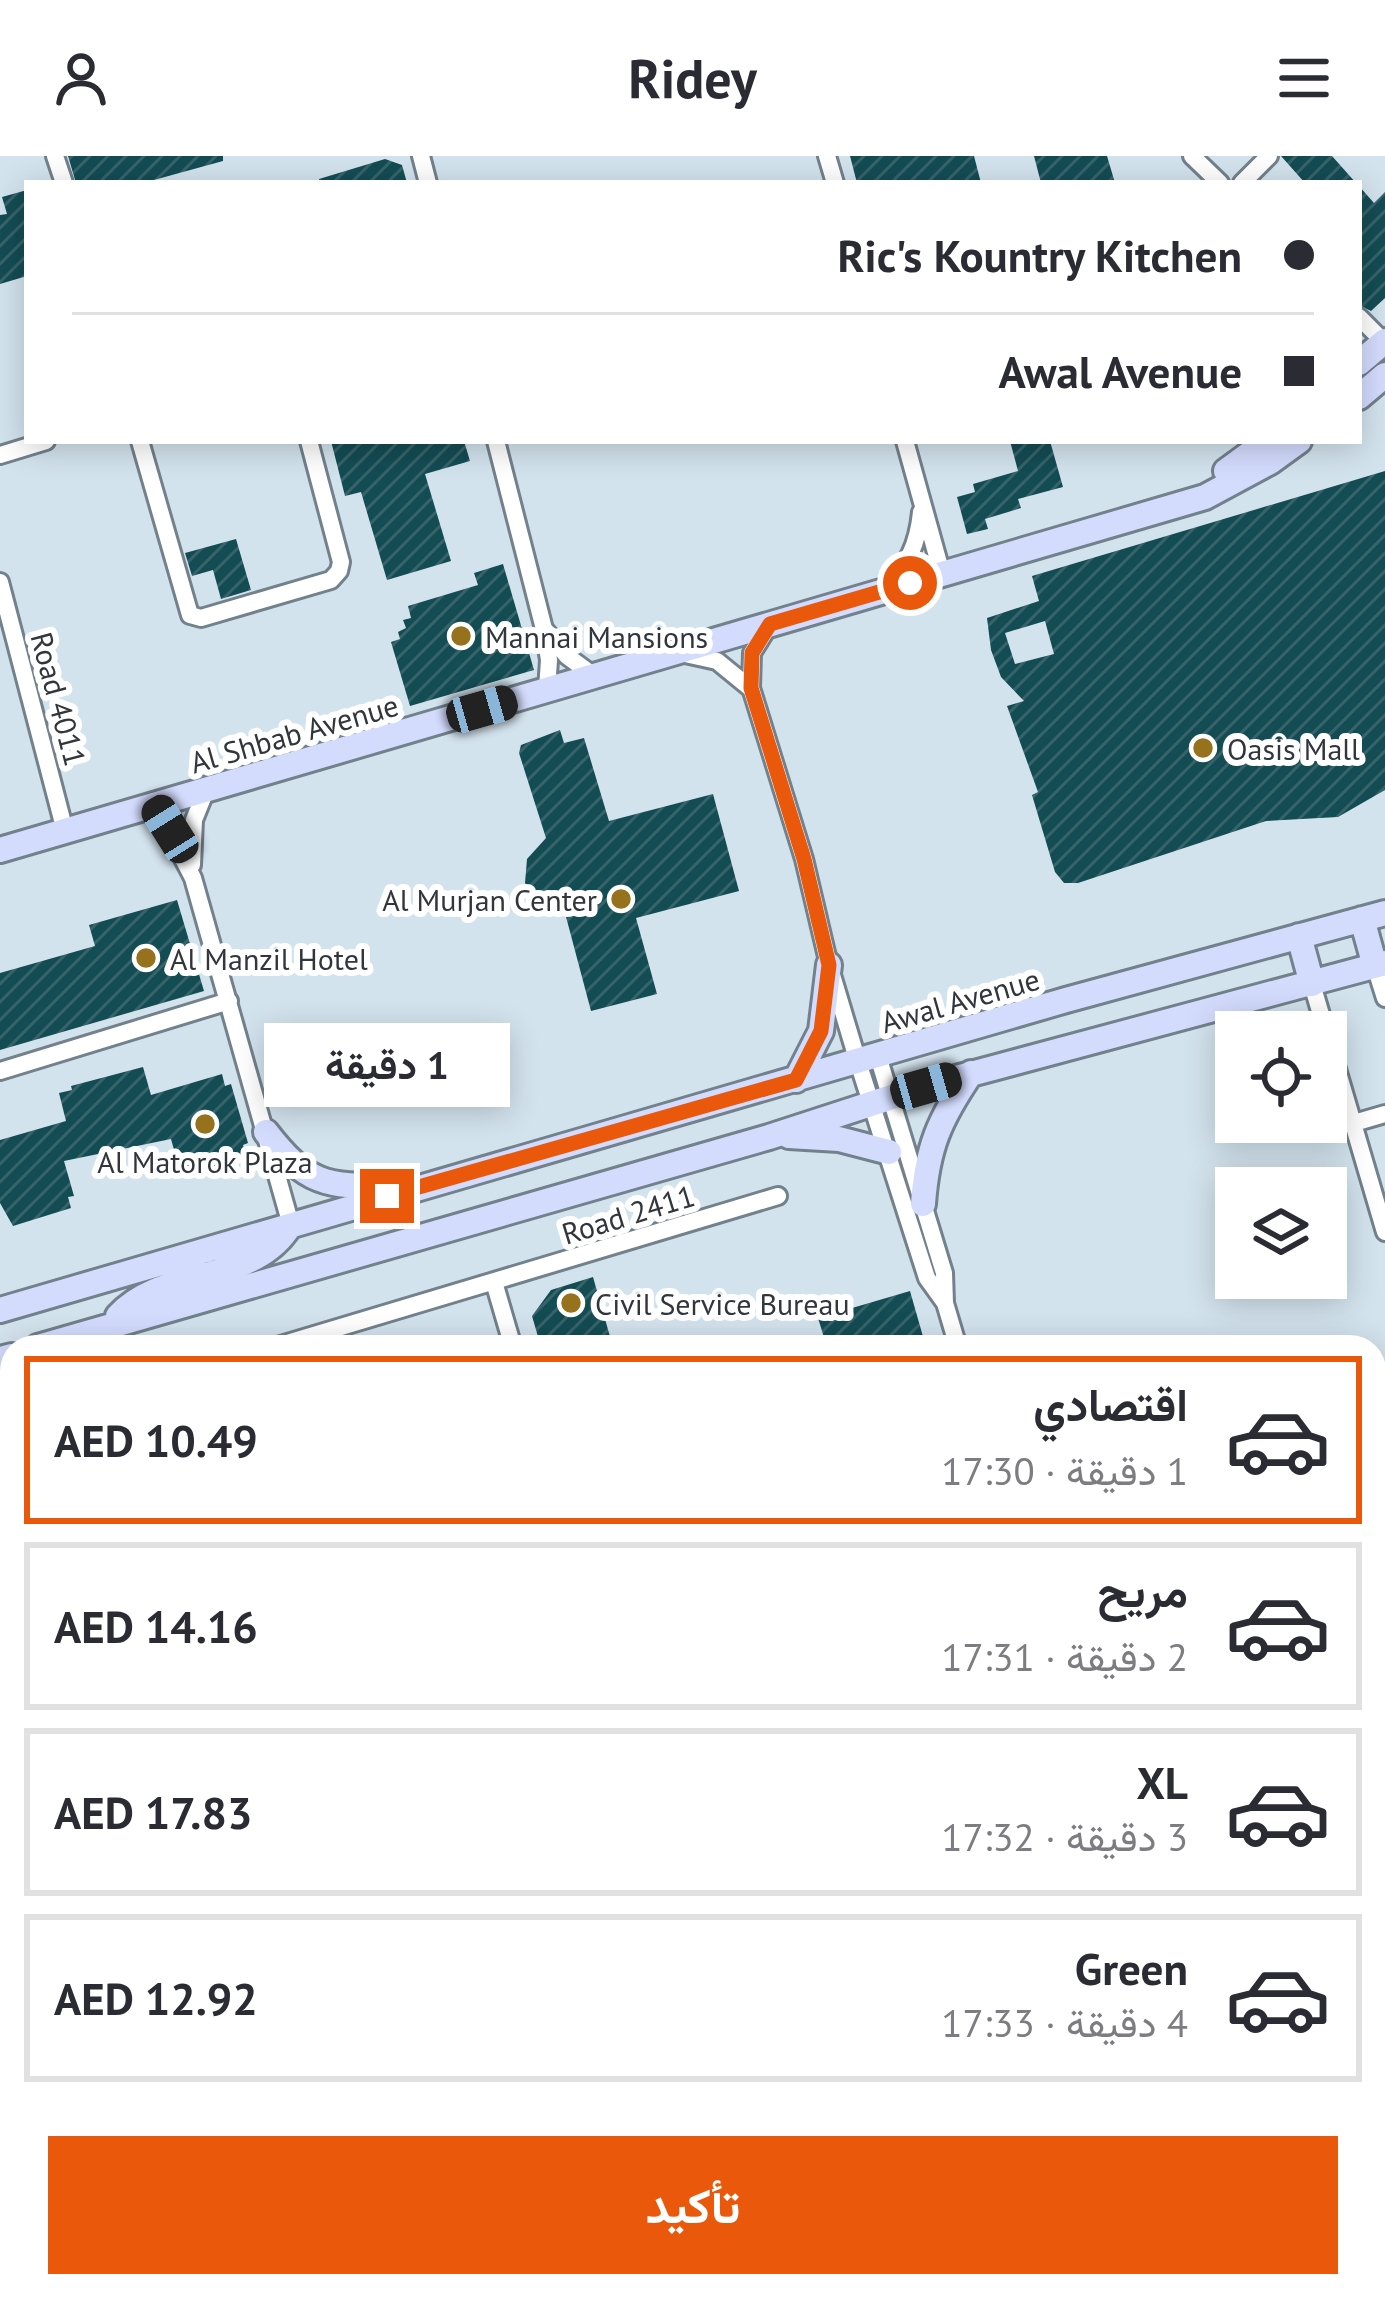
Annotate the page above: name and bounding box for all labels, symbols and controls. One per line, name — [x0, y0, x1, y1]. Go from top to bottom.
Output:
text: Ridey — [628, 43, 757, 113]
icon: person — [48, 45, 114, 111]
icon: menu — [1271, 45, 1337, 111]
text: Ric's Kountry Kitchen — [837, 226, 1242, 284]
text: Awal Avenue — [999, 342, 1242, 400]
route start — [883, 556, 937, 610]
place label: Mannai Mansions — [485, 617, 708, 656]
marker: Mannai Mansions — [448, 623, 474, 649]
street label: Road 4011 — [22, 628, 96, 770]
car — [442, 682, 522, 736]
street label: Al Shbab Avenue — [185, 685, 403, 781]
place label: Oasis Mall — [1227, 729, 1360, 768]
marker: Oasis Mall — [1190, 735, 1216, 761]
car — [136, 789, 204, 869]
place label: Al Murjan Center — [382, 880, 597, 919]
marker: Al Murjan Center — [608, 886, 634, 912]
place label: Al Manzil Hotel — [170, 939, 368, 978]
marker: Al Manzil Hotel — [133, 945, 159, 971]
street label: Awal Avenue — [876, 959, 1044, 1041]
map controls — [1215, 1011, 1347, 1299]
button: locate — [1215, 1011, 1347, 1143]
callout: 1 دقيقة — [264, 1022, 510, 1106]
text: 1 دقيقة — [325, 1039, 449, 1090]
car — [886, 1059, 966, 1113]
marker: Al Matorok Plaza — [192, 1111, 218, 1137]
place label: Al Matorok Plaza — [97, 1142, 313, 1181]
button: layers — [1215, 1167, 1347, 1299]
route end — [360, 1169, 414, 1223]
street label: Road 2411 — [557, 1175, 699, 1253]
place label: Civil Service Bureau — [595, 1284, 850, 1323]
marker: Civil Service Bureau — [558, 1290, 584, 1316]
text: اقتصادي — [1033, 1375, 1188, 1433]
icon: car — [1224, 1386, 1332, 1494]
text: AED 10.49 — [54, 1411, 258, 1469]
text: 1 دقيقة · 17:30 — [941, 1445, 1188, 1496]
text: مريح — [1097, 1561, 1188, 1619]
icon: car — [1224, 1572, 1332, 1680]
text: AED 14.16 — [54, 1597, 258, 1655]
text: 2 دقيقة · 17:31 — [941, 1631, 1188, 1682]
text: XL — [1136, 1753, 1188, 1811]
icon: car — [1224, 1758, 1332, 1866]
text: AED 17.83 — [54, 1783, 252, 1841]
text: 3 دقيقة · 17:32 — [941, 1811, 1188, 1862]
text: Green — [1075, 1939, 1188, 1997]
icon: car — [1224, 1944, 1332, 2052]
text: AED 12.92 — [54, 1969, 258, 2027]
text: 4 دقيقة · 17:33 — [941, 1997, 1188, 2048]
button: تأكيد — [48, 2136, 1338, 2274]

